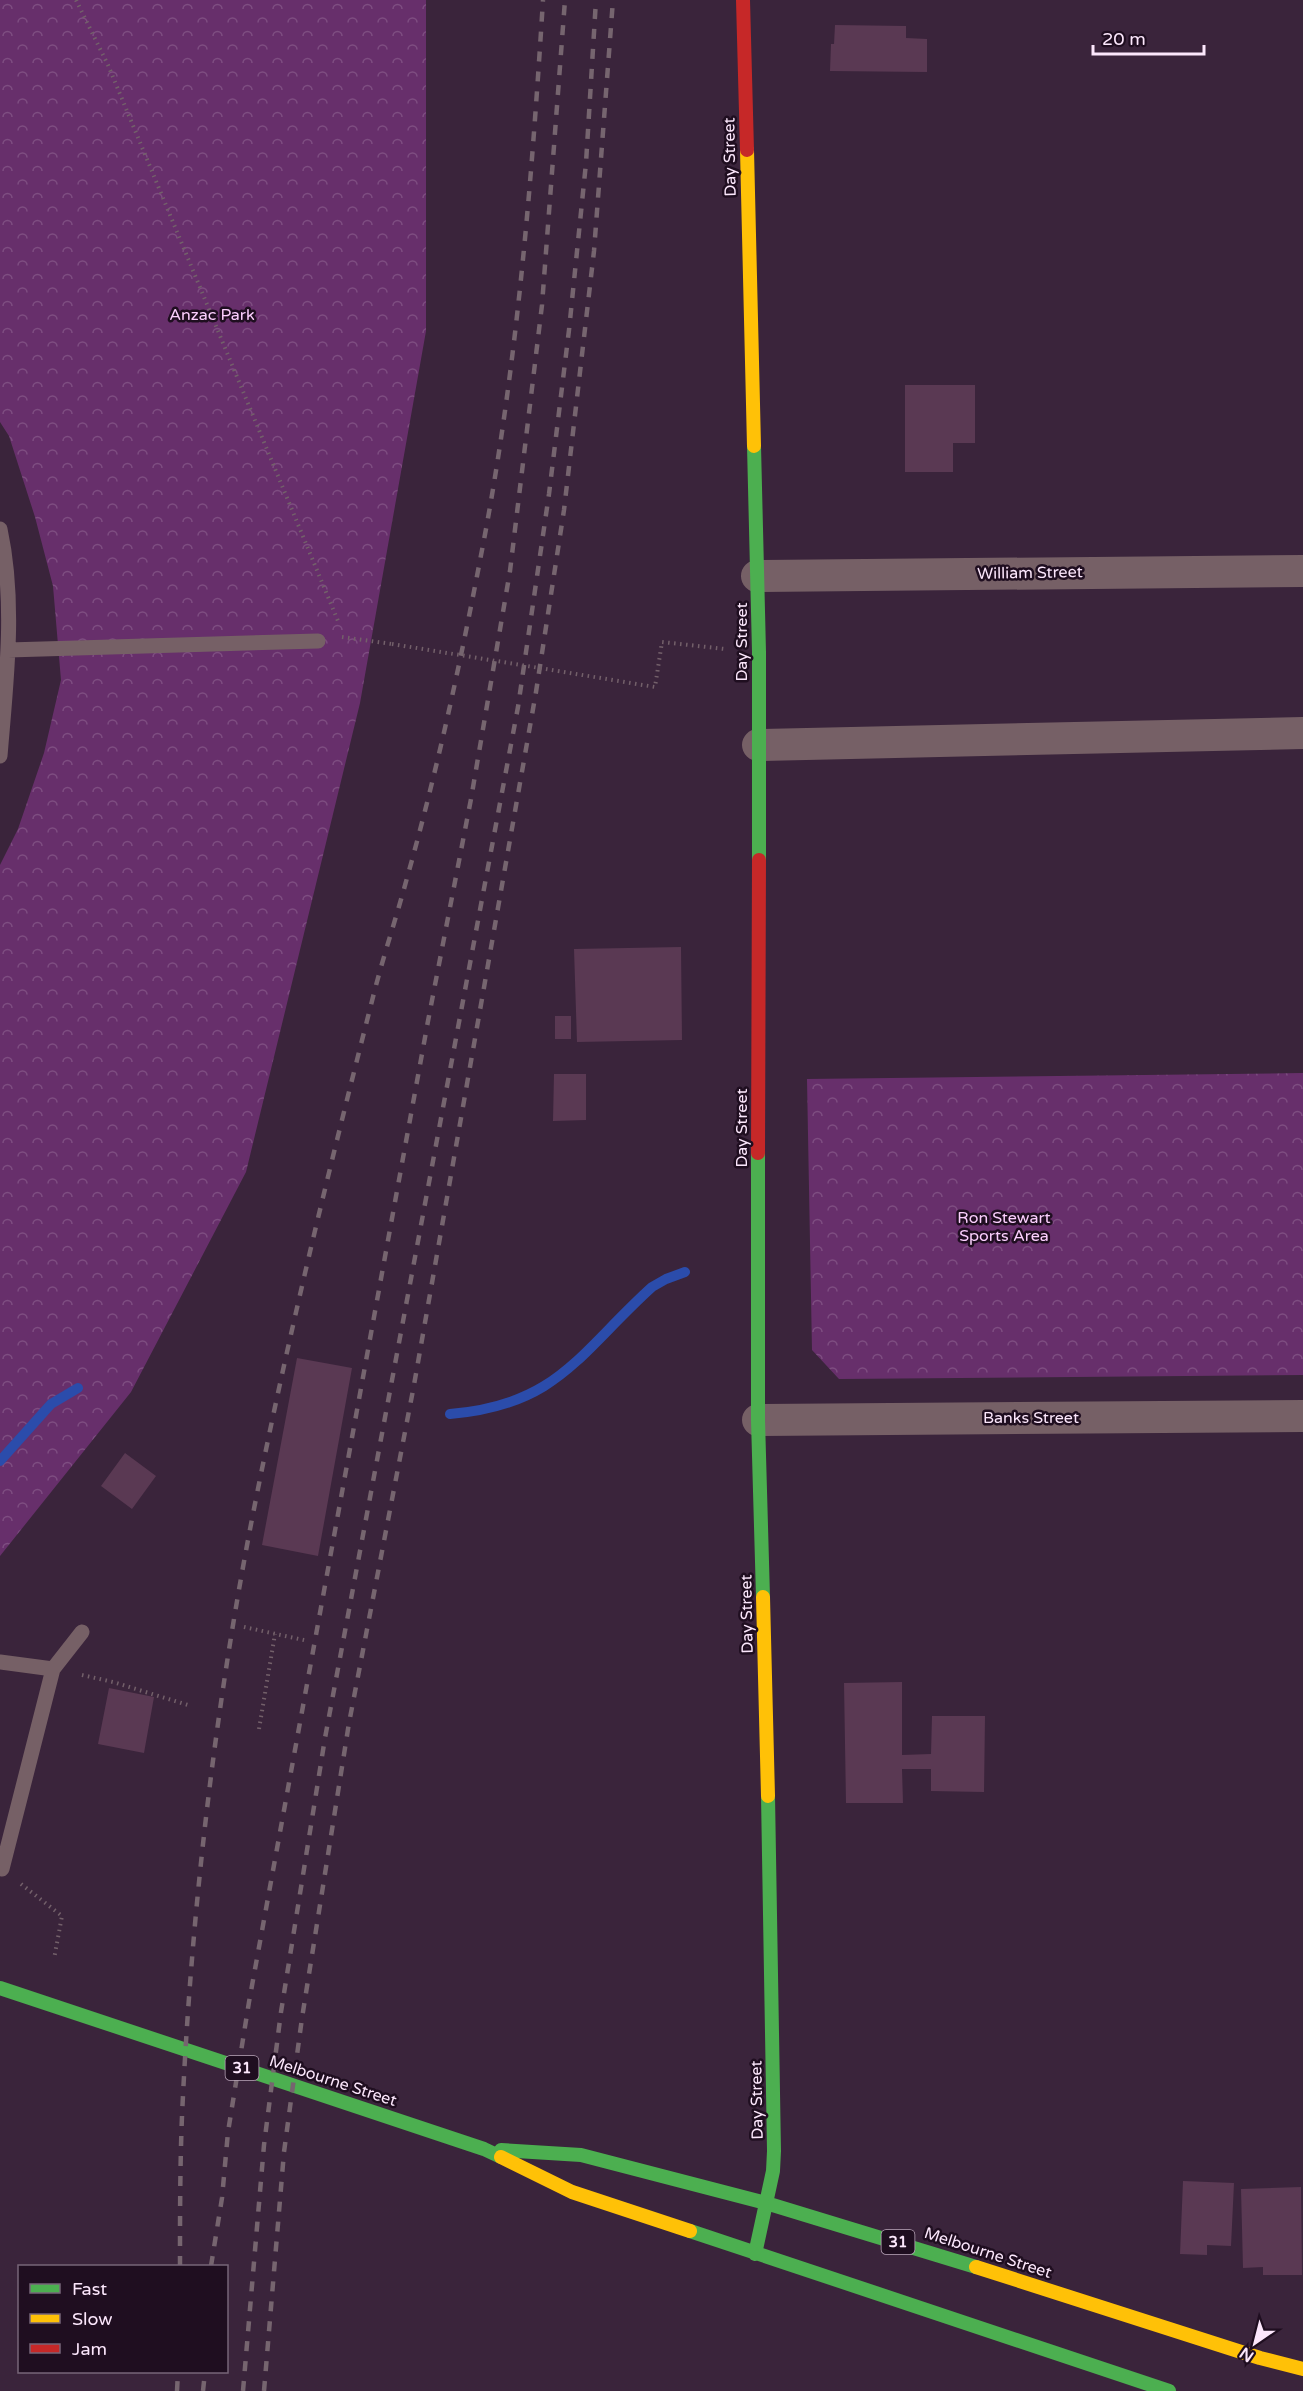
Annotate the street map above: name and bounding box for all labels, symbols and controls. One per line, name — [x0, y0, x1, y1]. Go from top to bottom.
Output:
scale bar — [1093, 18, 1204, 56]
text: 20 m — [1102, 28, 1146, 50]
street label: Day Street — [719, 117, 741, 197]
park label: Anzac Park — [169, 305, 255, 325]
street label: William Street — [977, 562, 1083, 584]
street label: Day Street — [732, 602, 752, 682]
street label: Day Street — [732, 1088, 752, 1168]
park label: Ron Stewart Sports Area — [957, 1208, 1051, 1246]
street label: Banks Street — [983, 1408, 1079, 1428]
street label: Day Street — [736, 1574, 758, 1654]
street label: Melbourne Street — [267, 2051, 399, 2111]
road number: 31 — [226, 2056, 258, 2080]
street label: Day Street — [746, 2060, 768, 2140]
street label: Melbourne Street — [922, 2223, 1054, 2283]
road number: 31 — [882, 2230, 914, 2254]
legend — [18, 2265, 228, 2373]
text: Fast — [72, 2278, 107, 2300]
text: Slow — [72, 2308, 113, 2330]
north arrow — [1225, 2313, 1285, 2373]
text: Jam — [72, 2338, 107, 2360]
text: N — [1236, 2343, 1258, 2366]

